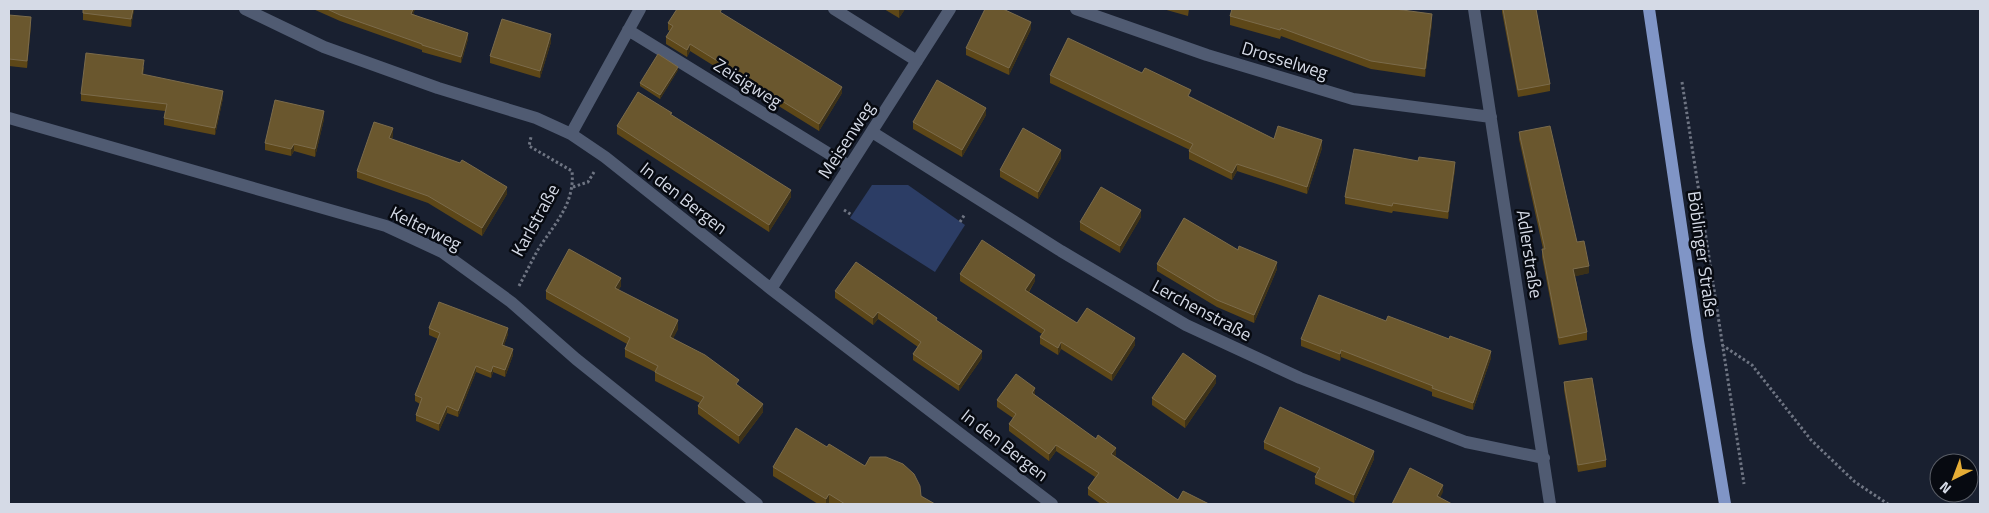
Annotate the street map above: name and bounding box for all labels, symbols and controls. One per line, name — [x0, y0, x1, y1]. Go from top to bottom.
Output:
street label: Drosselweg — [1238, 34, 1332, 86]
street label: Zeisigweg — [709, 51, 787, 115]
street label: Meisenweg — [811, 96, 881, 184]
street label: In den Bergen — [634, 155, 734, 241]
street label: Karlstraße — [504, 179, 566, 261]
street label: Böblinger Straße — [1681, 189, 1725, 319]
street label: Kelterweg — [386, 199, 466, 257]
street label: Adlerstraße — [1510, 208, 1550, 300]
street label: Lerchenstraße — [1147, 272, 1257, 348]
street label: In den Bergen — [955, 402, 1055, 488]
north arrow — [1929, 453, 1979, 503]
text: N — [1934, 477, 1956, 499]

